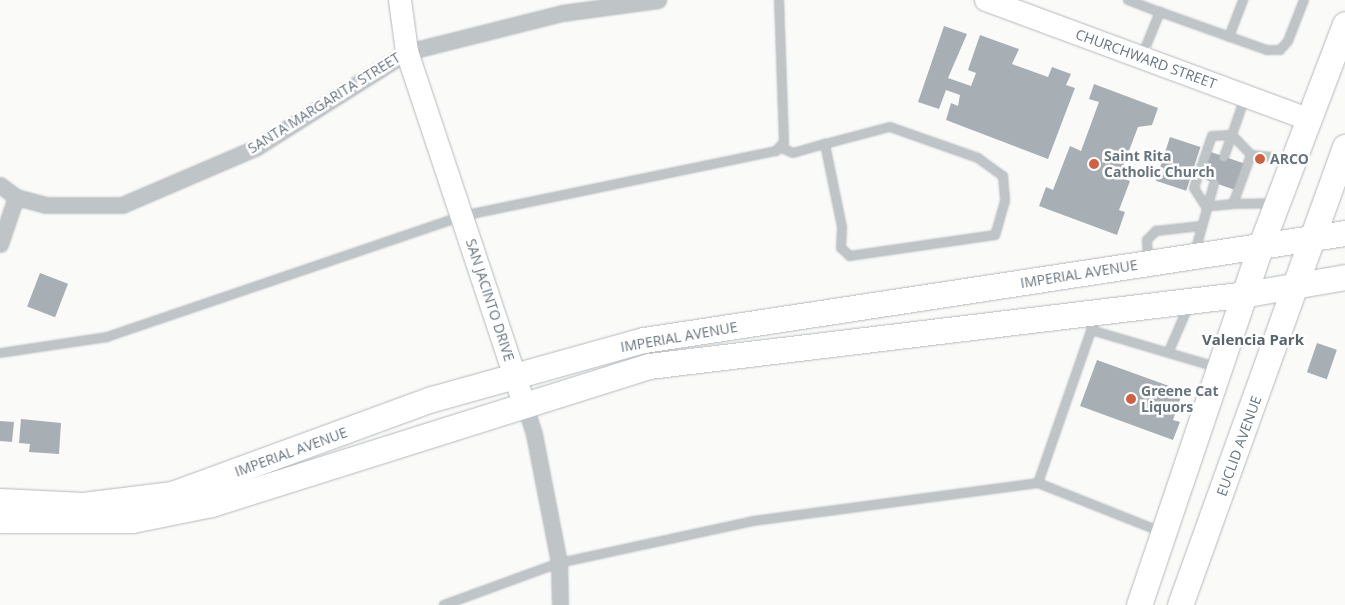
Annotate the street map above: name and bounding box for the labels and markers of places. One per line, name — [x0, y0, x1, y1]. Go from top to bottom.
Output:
place label: Saint Rita Catholic Church — [1104, 148, 1215, 180]
place label: ARCO — [1270, 151, 1309, 167]
marker: ARCO — [1254, 153, 1266, 165]
marker: Saint Rita Catholic Church — [1088, 158, 1100, 170]
place label: Greene Cat Liquors — [1141, 383, 1219, 416]
marker: Greene Cat Liquors — [1125, 393, 1137, 405]

